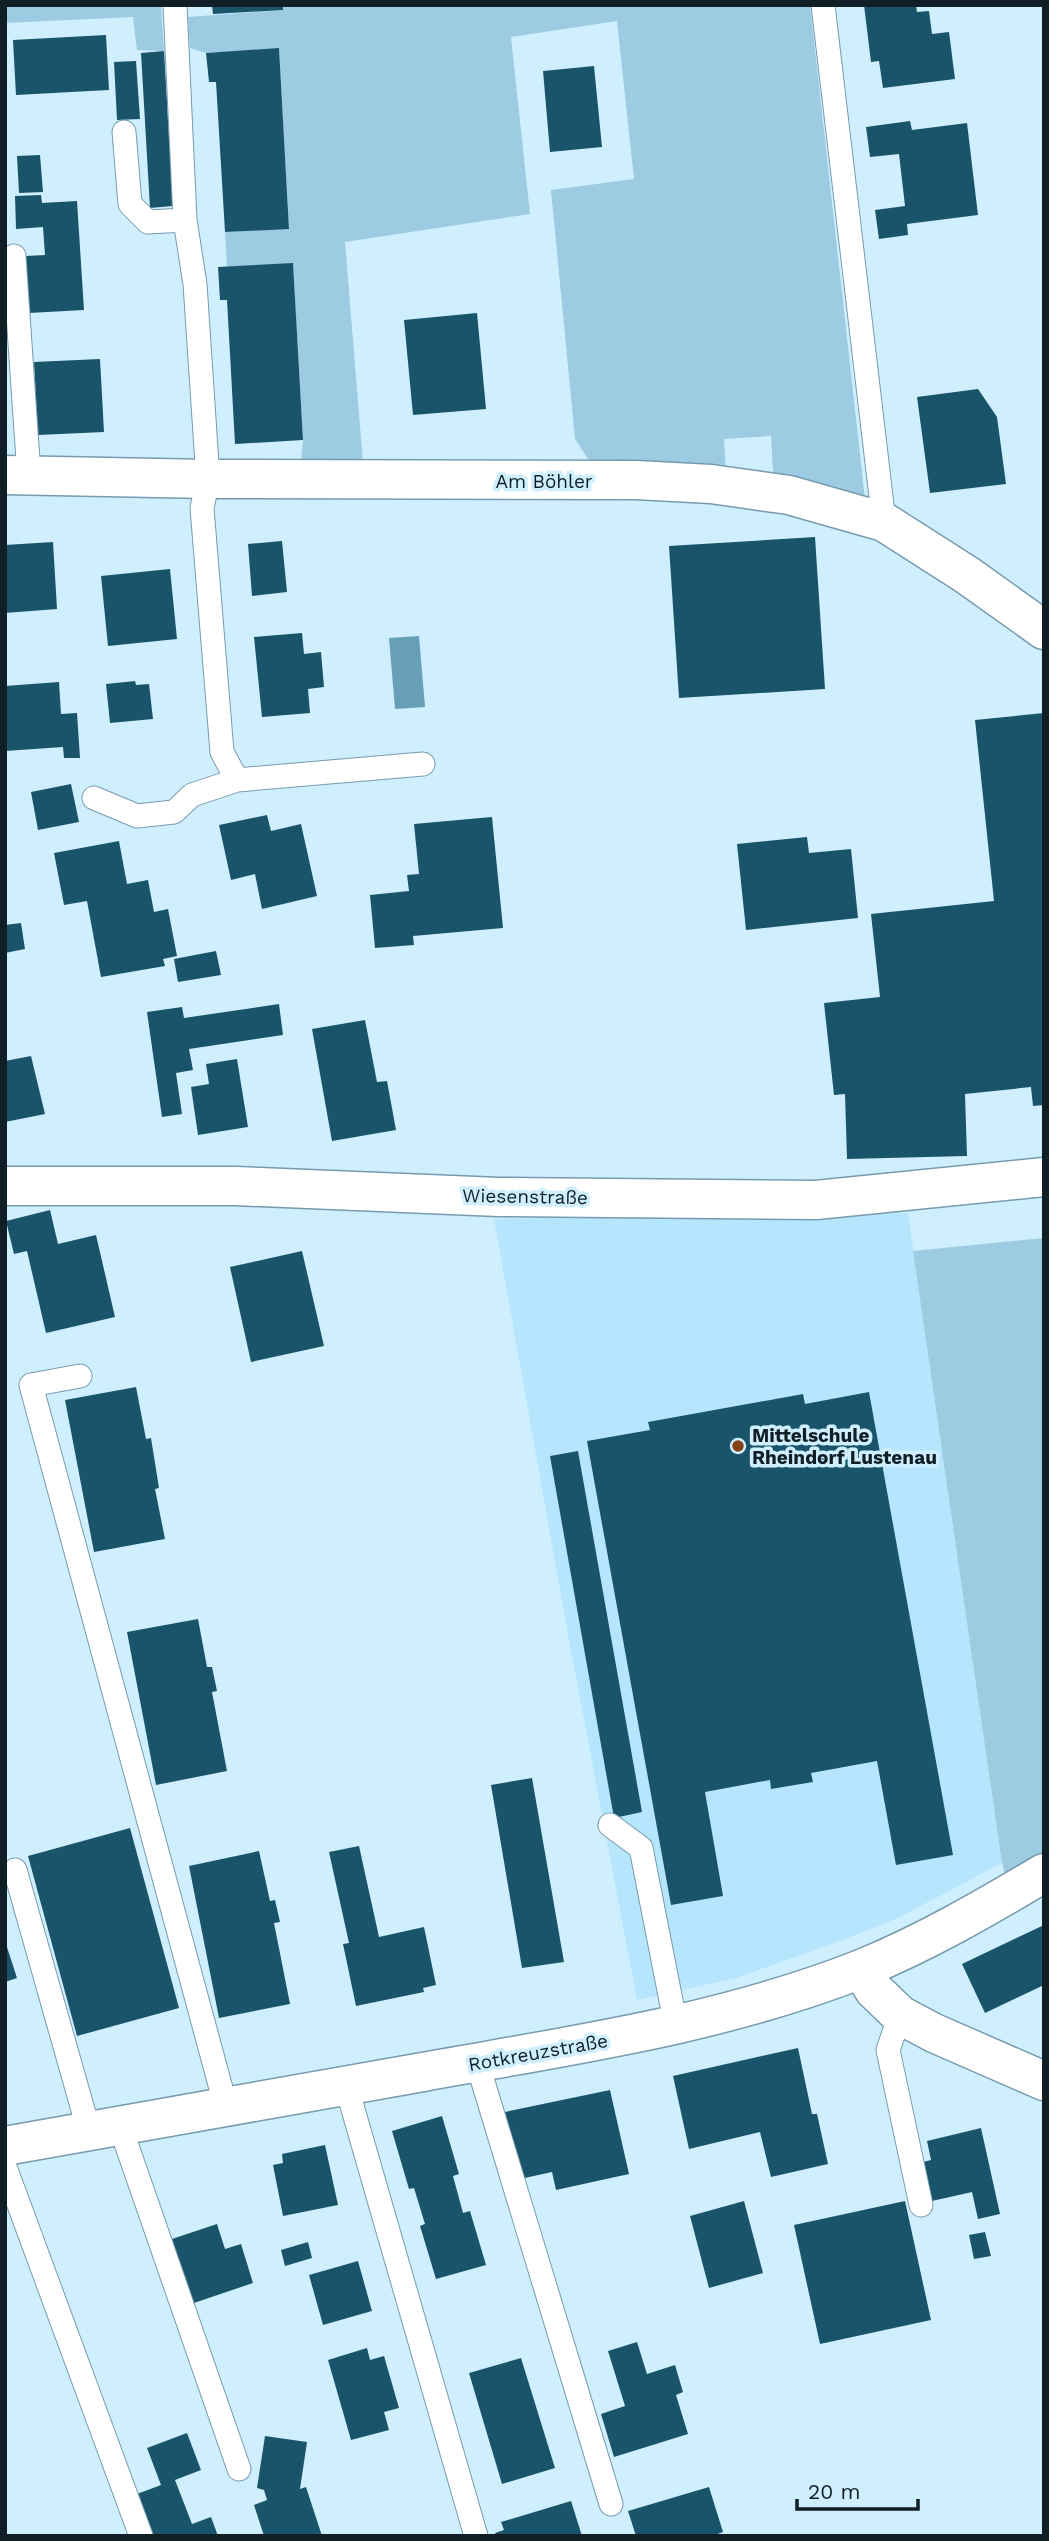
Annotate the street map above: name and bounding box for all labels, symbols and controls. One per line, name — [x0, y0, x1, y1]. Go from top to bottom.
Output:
street label: Am Böhler — [495, 470, 593, 493]
street label: Wiesenstraße — [462, 1184, 588, 1209]
place label: Mittelschule Rheindorf Lustenau — [752, 1424, 937, 1469]
marker: Mittelschule Rheindorf Lustenau — [730, 1438, 746, 1454]
street label: Rotkreuzstraße — [466, 2029, 610, 2076]
scale bar — [797, 2468, 918, 2512]
text: 20 m — [808, 2479, 860, 2504]

